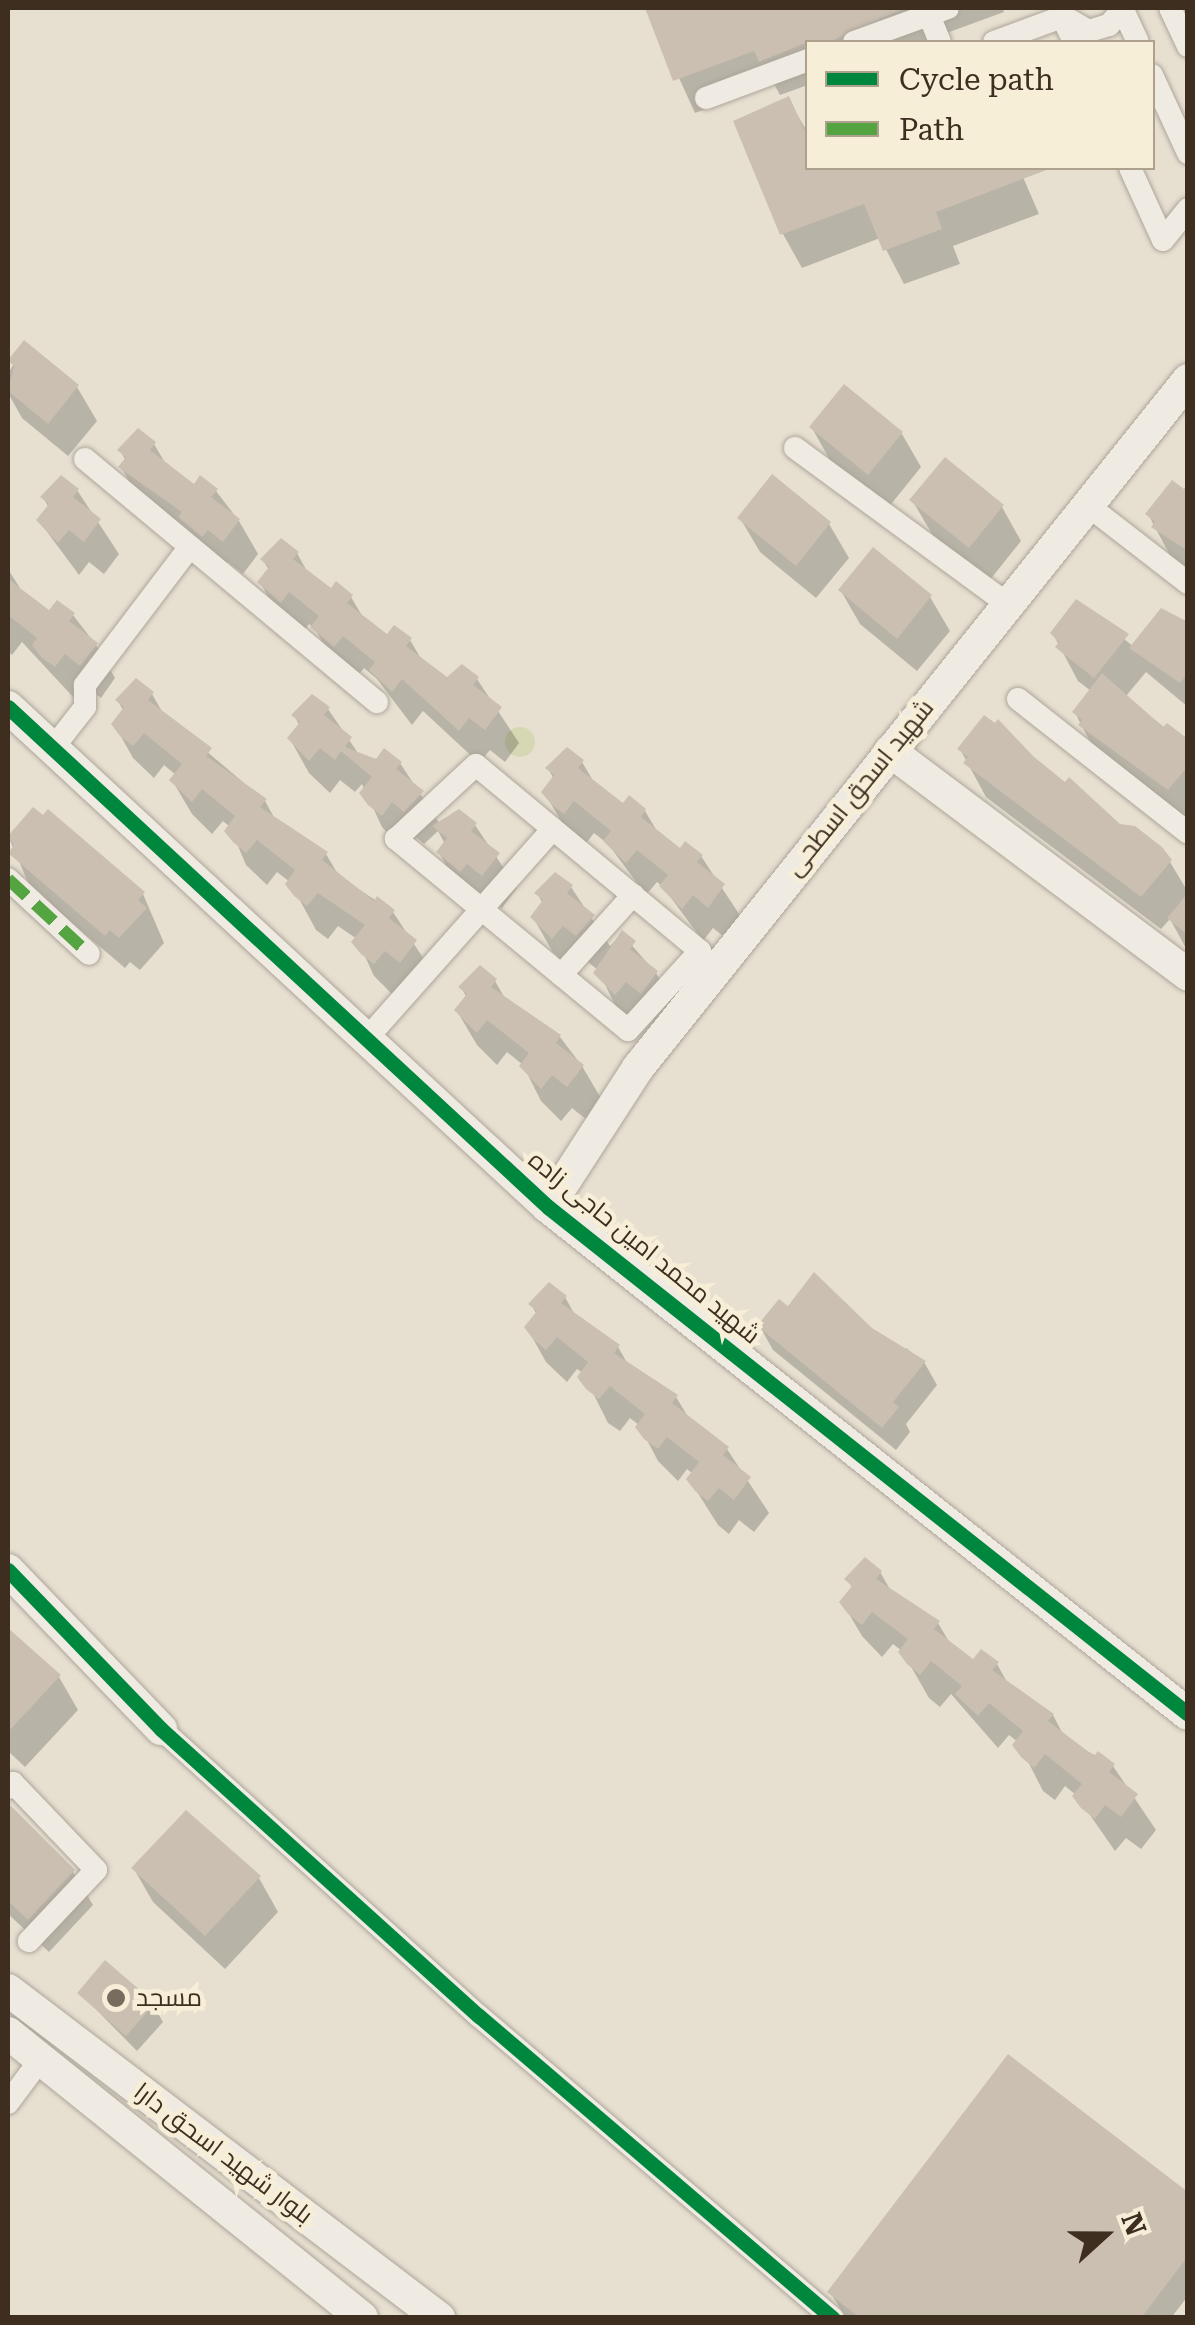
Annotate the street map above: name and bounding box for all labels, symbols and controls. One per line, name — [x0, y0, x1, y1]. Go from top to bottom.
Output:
legend — [805, 40, 1155, 170]
text: Cycle path — [899, 62, 1054, 97]
text: Path — [899, 112, 964, 147]
street label: شهید اسحق اسطحی — [780, 694, 940, 882]
street label: شهید محمد امین حاجی زاده — [522, 1145, 766, 1351]
place label: مسجد — [136, 1983, 202, 2013]
marker: مسجد — [105, 1987, 127, 2009]
street label: بلوار شهید اسحق دارا — [128, 2077, 318, 2231]
north arrow — [1055, 2185, 1155, 2285]
text: N — [1114, 2208, 1153, 2240]

